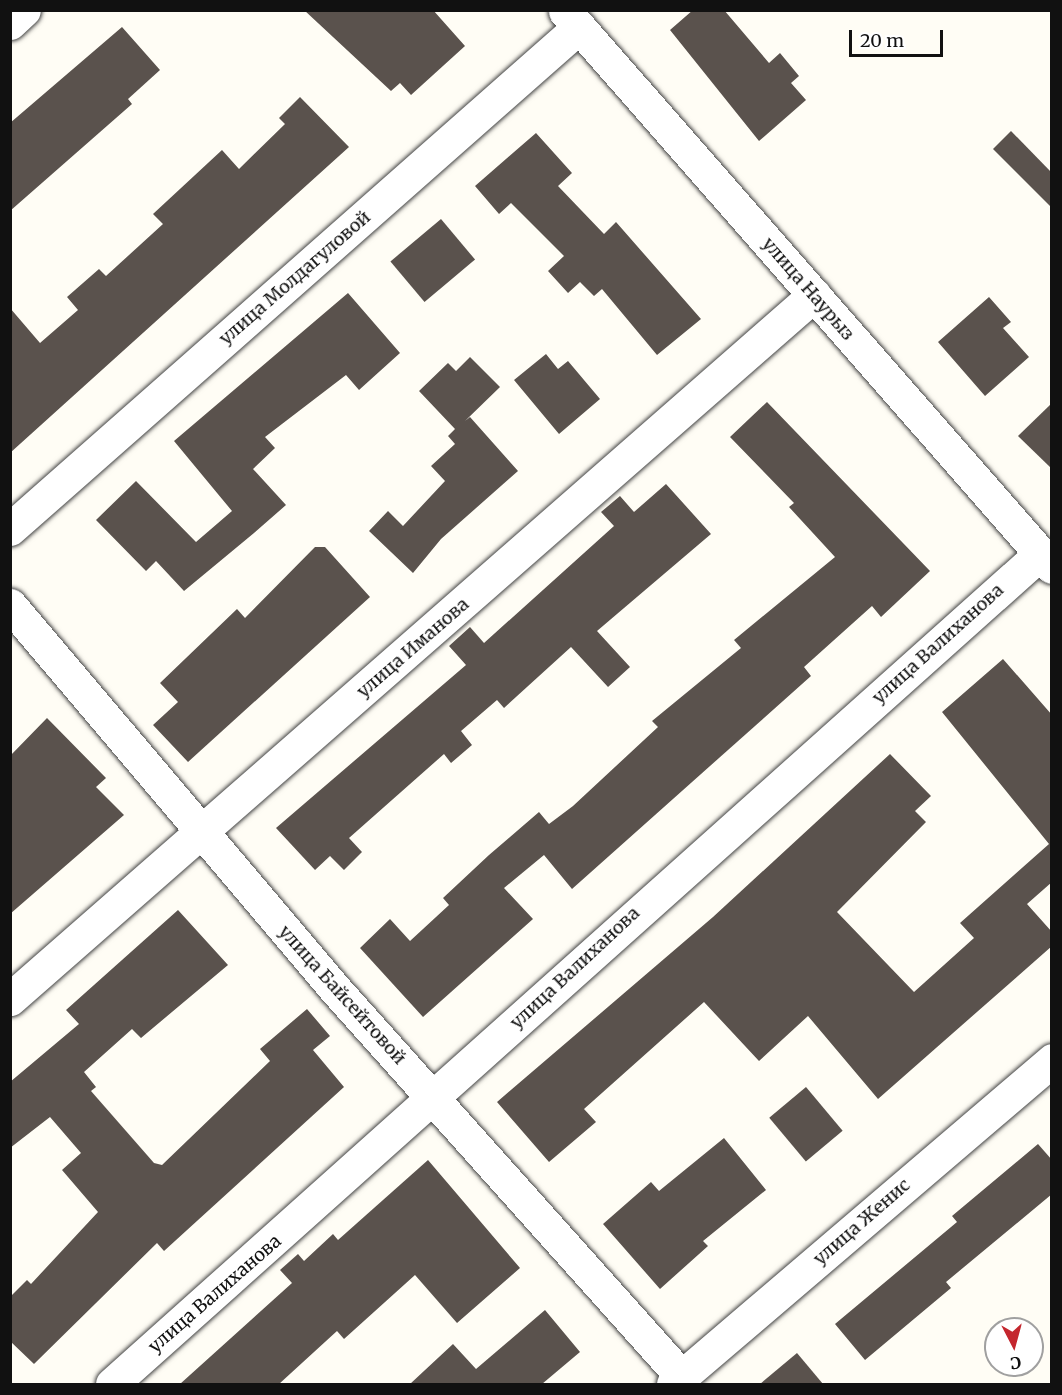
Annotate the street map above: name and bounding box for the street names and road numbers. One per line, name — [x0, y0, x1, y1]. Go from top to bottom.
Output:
street label: улица Молдагуловой — [215, 206, 375, 350]
street label: улица Наурыз — [758, 233, 858, 345]
street label: улица Валиханова — [868, 580, 1008, 708]
street label: улица Иманова — [353, 594, 473, 702]
street label: улица Валиханова — [506, 903, 644, 1033]
street label: улица Байсейтовой — [274, 921, 410, 1069]
street label: улица Женис — [809, 1174, 915, 1270]
street label: улица Валиханова — [144, 1230, 286, 1358]

